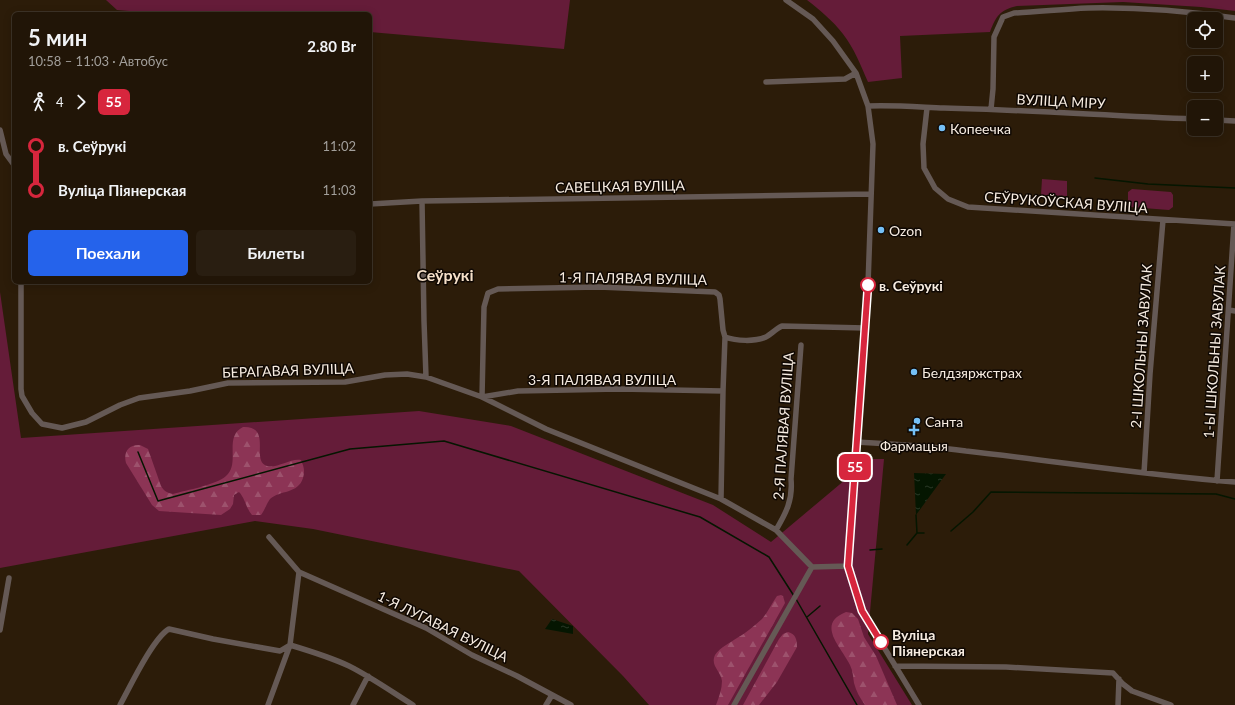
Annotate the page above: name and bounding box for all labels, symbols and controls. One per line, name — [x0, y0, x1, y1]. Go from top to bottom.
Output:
map controls — [1187, 12, 1223, 136]
button: locate — [1187, 12, 1223, 48]
text: 5 мин — [28, 24, 87, 51]
text: 2.80 Br — [307, 37, 356, 55]
text: 10:58 – 11:03 · Автобус — [28, 53, 168, 69]
button: + — [1187, 56, 1223, 92]
street label: ВУЛІЦА МІРУ — [1016, 90, 1106, 112]
icon: walk — [28, 91, 50, 113]
icon: forward — [70, 91, 92, 113]
text: 55 — [106, 93, 122, 110]
text: 4 — [56, 94, 64, 110]
button: − — [1187, 100, 1223, 136]
place label: Копеечка — [950, 120, 1011, 137]
marker: Копеечка — [937, 123, 947, 133]
text: в. Сеўрукі — [58, 137, 126, 155]
text: 11:02 — [323, 138, 356, 154]
street label: САВЕЦКАЯ ВУЛІЦА — [555, 176, 686, 196]
text: Вуліца Піянерская — [58, 181, 186, 199]
text: 11:03 — [323, 182, 356, 198]
street label: СЕЎРУКОЎСКАЯ ВУЛІЦА — [984, 188, 1149, 216]
place label: Ozon — [889, 222, 922, 239]
marker: Ozon — [876, 225, 886, 235]
button: Поехали — [28, 230, 188, 276]
button: Билеты — [196, 230, 356, 276]
street label: 2-І ШКОЛЬНЫ ЗАВУЛАК — [1127, 263, 1155, 429]
street label: 1-Ы ШКОЛЬНЫ ЗАВУЛАК — [1199, 264, 1229, 439]
district label: Сеўрукі — [416, 265, 474, 284]
street label: 1-Я ПАЛЯВАЯ ВУЛІЦА — [559, 268, 708, 288]
marker: в. Сеўрукі — [860, 277, 876, 293]
place label: в. Сеўрукі — [879, 277, 943, 294]
street label: 2-Я ПАЛЯВАЯ ВУЛІЦА — [769, 351, 797, 500]
street label: БЕРАГАВАЯ ВУЛІЦА — [222, 359, 355, 381]
place label: Белдзяржстрах — [922, 364, 1022, 381]
marker: Белдзяржстрах — [909, 367, 919, 377]
street label: 3-Я ПАЛЯВАЯ ВУЛІЦА — [528, 371, 677, 388]
place label: Санта — [925, 413, 963, 430]
marker: Санта — [912, 416, 922, 426]
marker: Фармацыя — [909, 425, 919, 435]
place label: Фармацыя — [880, 437, 948, 454]
line badge: 55 — [837, 454, 873, 480]
text: 55 — [847, 458, 863, 475]
street label: 1-Я ЛУГАВАЯ ВУЛІЦА — [375, 587, 512, 665]
place label: Вуліца Піянерская — [892, 626, 965, 659]
marker: Вуліца Піянерская — [873, 634, 889, 650]

